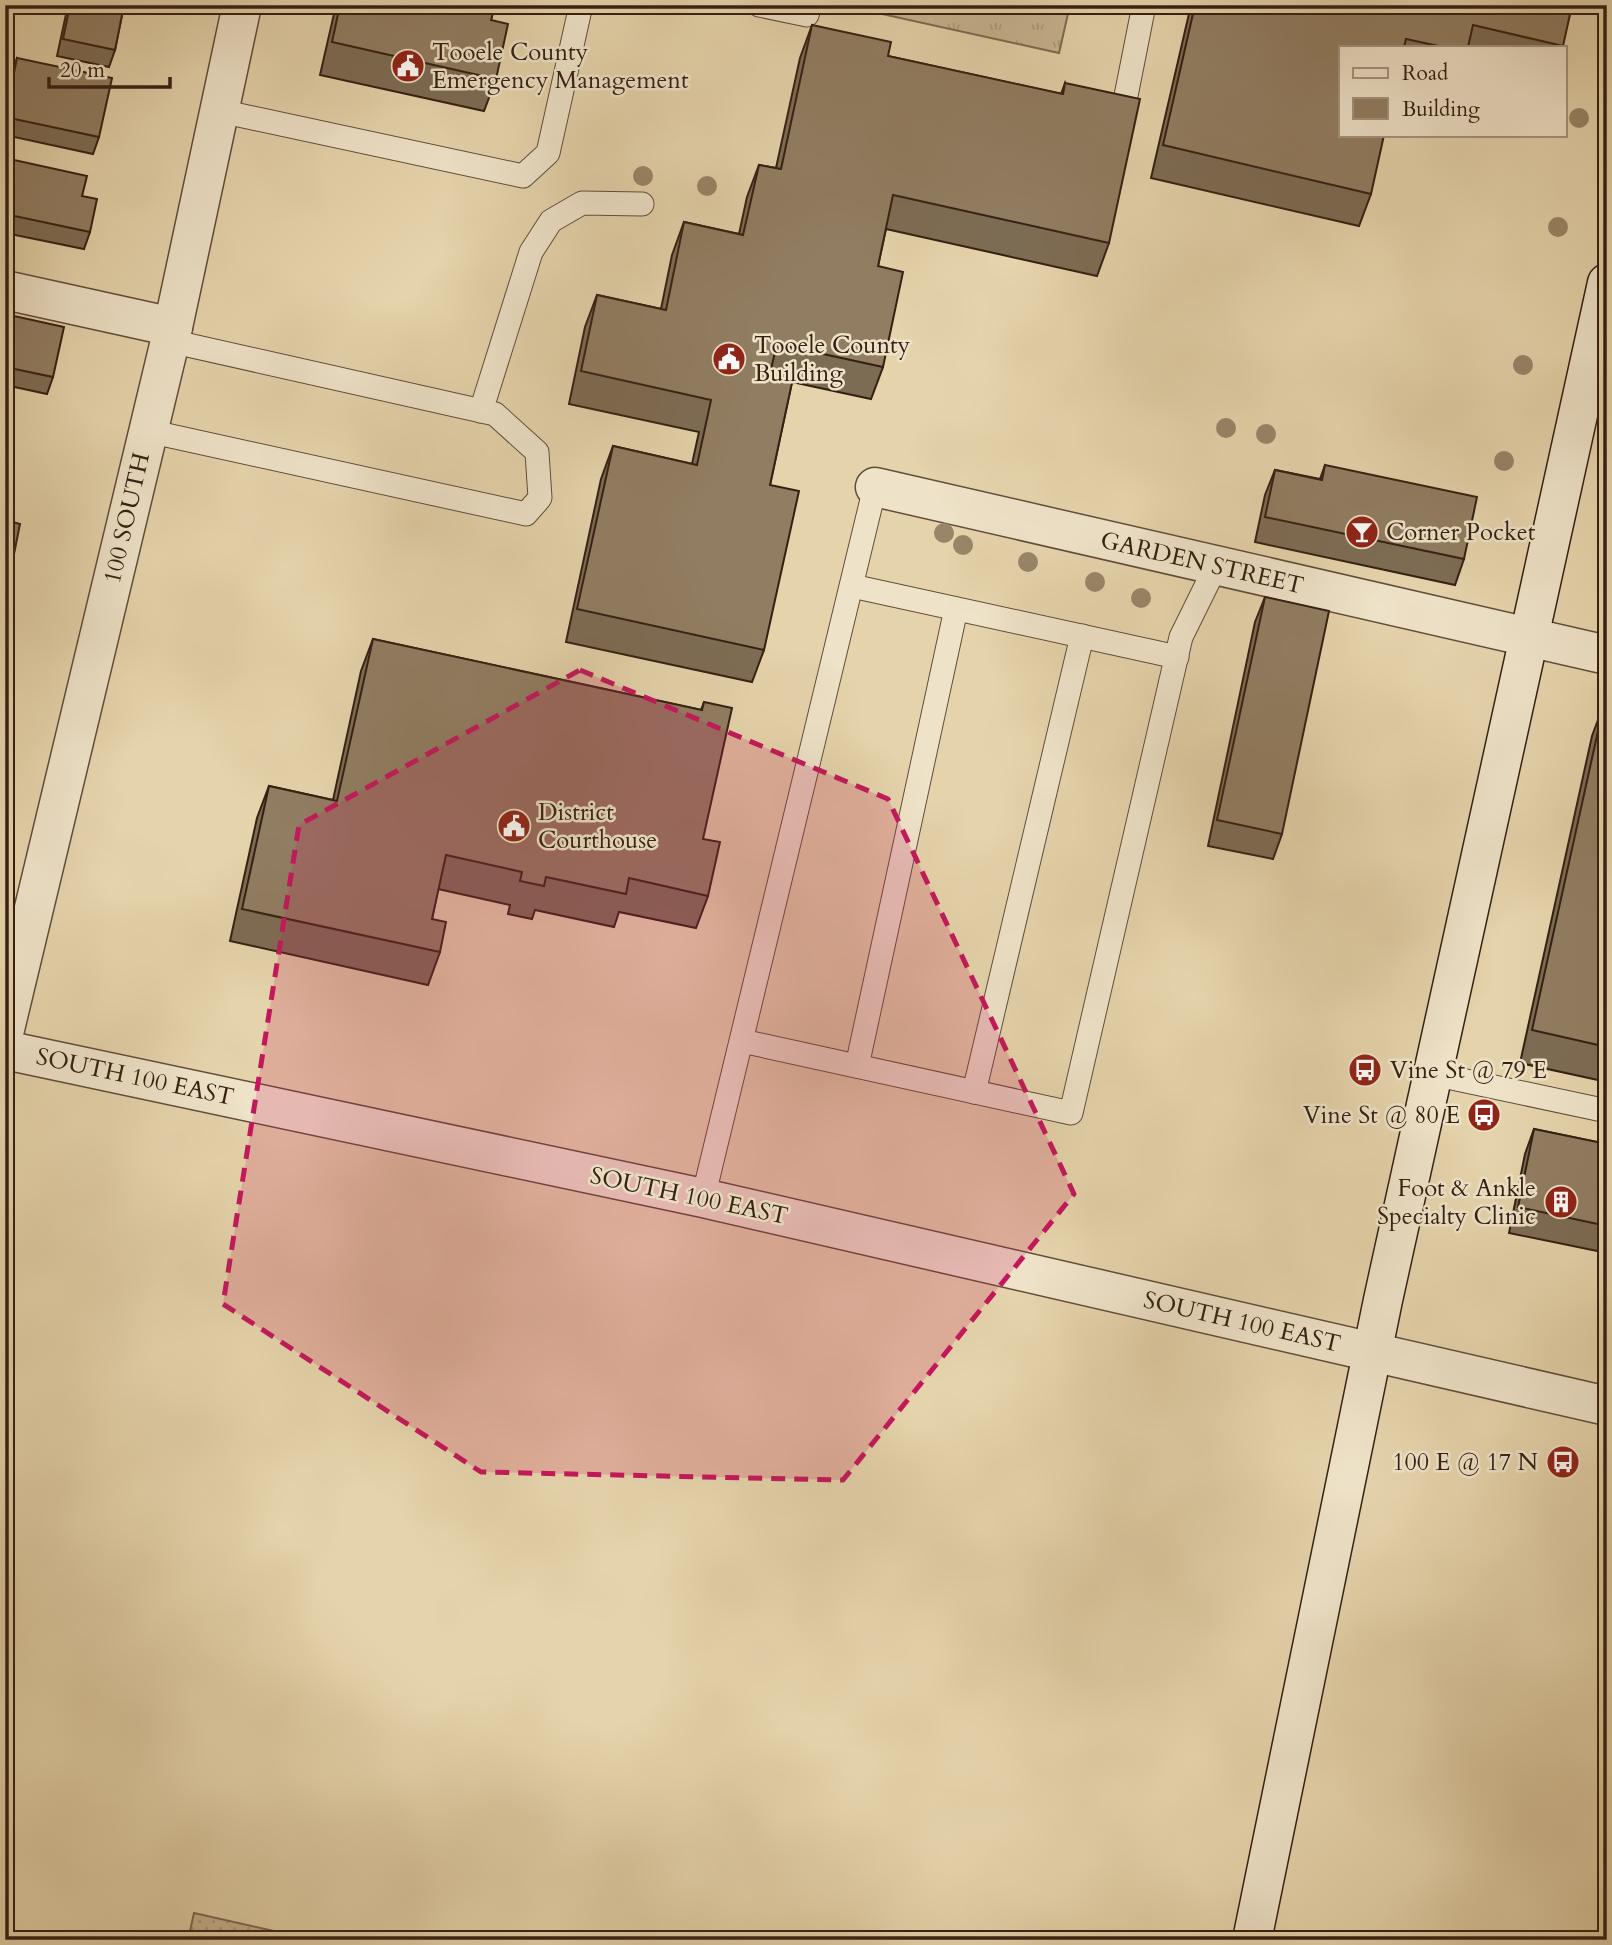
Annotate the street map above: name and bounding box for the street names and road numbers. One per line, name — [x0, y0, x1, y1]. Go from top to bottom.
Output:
street label: 100 SOUTH — [96, 449, 158, 587]
street label: GARDEN STREET — [1097, 524, 1307, 602]
street label: SOUTH 100 EAST — [33, 1040, 237, 1114]
street label: SOUTH 100 EAST — [587, 1159, 791, 1233]
street label: SOUTH 100 EAST — [1140, 1283, 1344, 1361]

